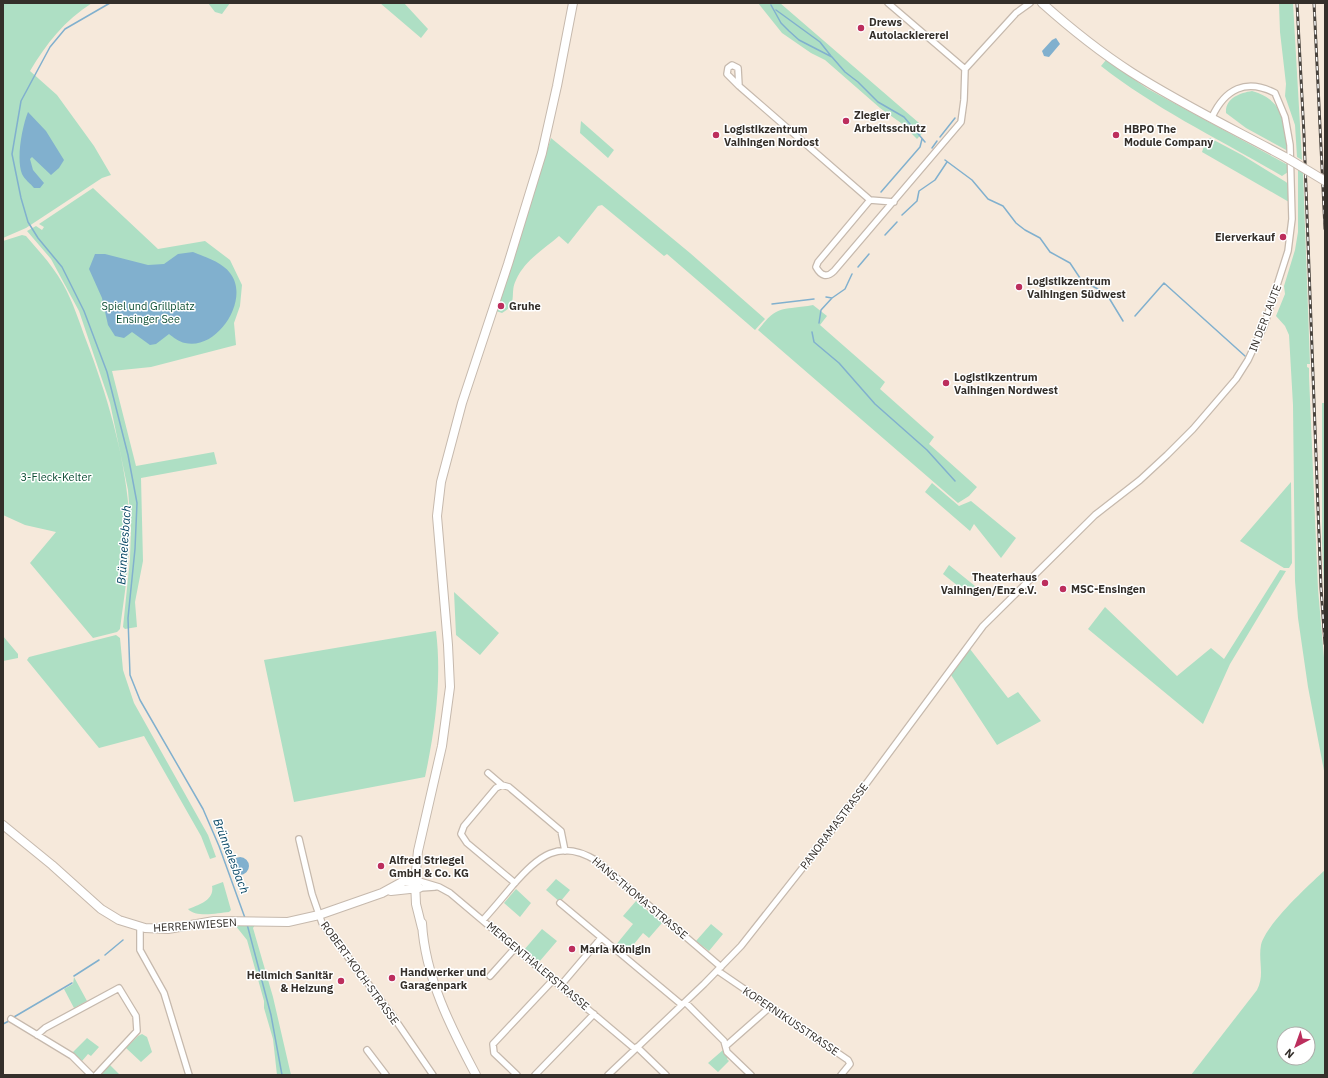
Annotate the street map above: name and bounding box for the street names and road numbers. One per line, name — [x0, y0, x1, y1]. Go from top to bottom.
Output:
street label: IN DER LAUTE — [1246, 282, 1284, 354]
street label: PANORAMASTRASSE — [797, 780, 871, 872]
street label: HANS-THOMA-STRASSE — [589, 854, 691, 942]
street label: HERRENWIESEN — [153, 915, 237, 935]
street label: ROBERT-KOCH-STRASSE — [318, 919, 402, 1027]
street label: MERGENTHALERSTRASSE — [484, 919, 592, 1013]
street label: KOPERNIKUSSTRASSE — [740, 984, 842, 1058]

